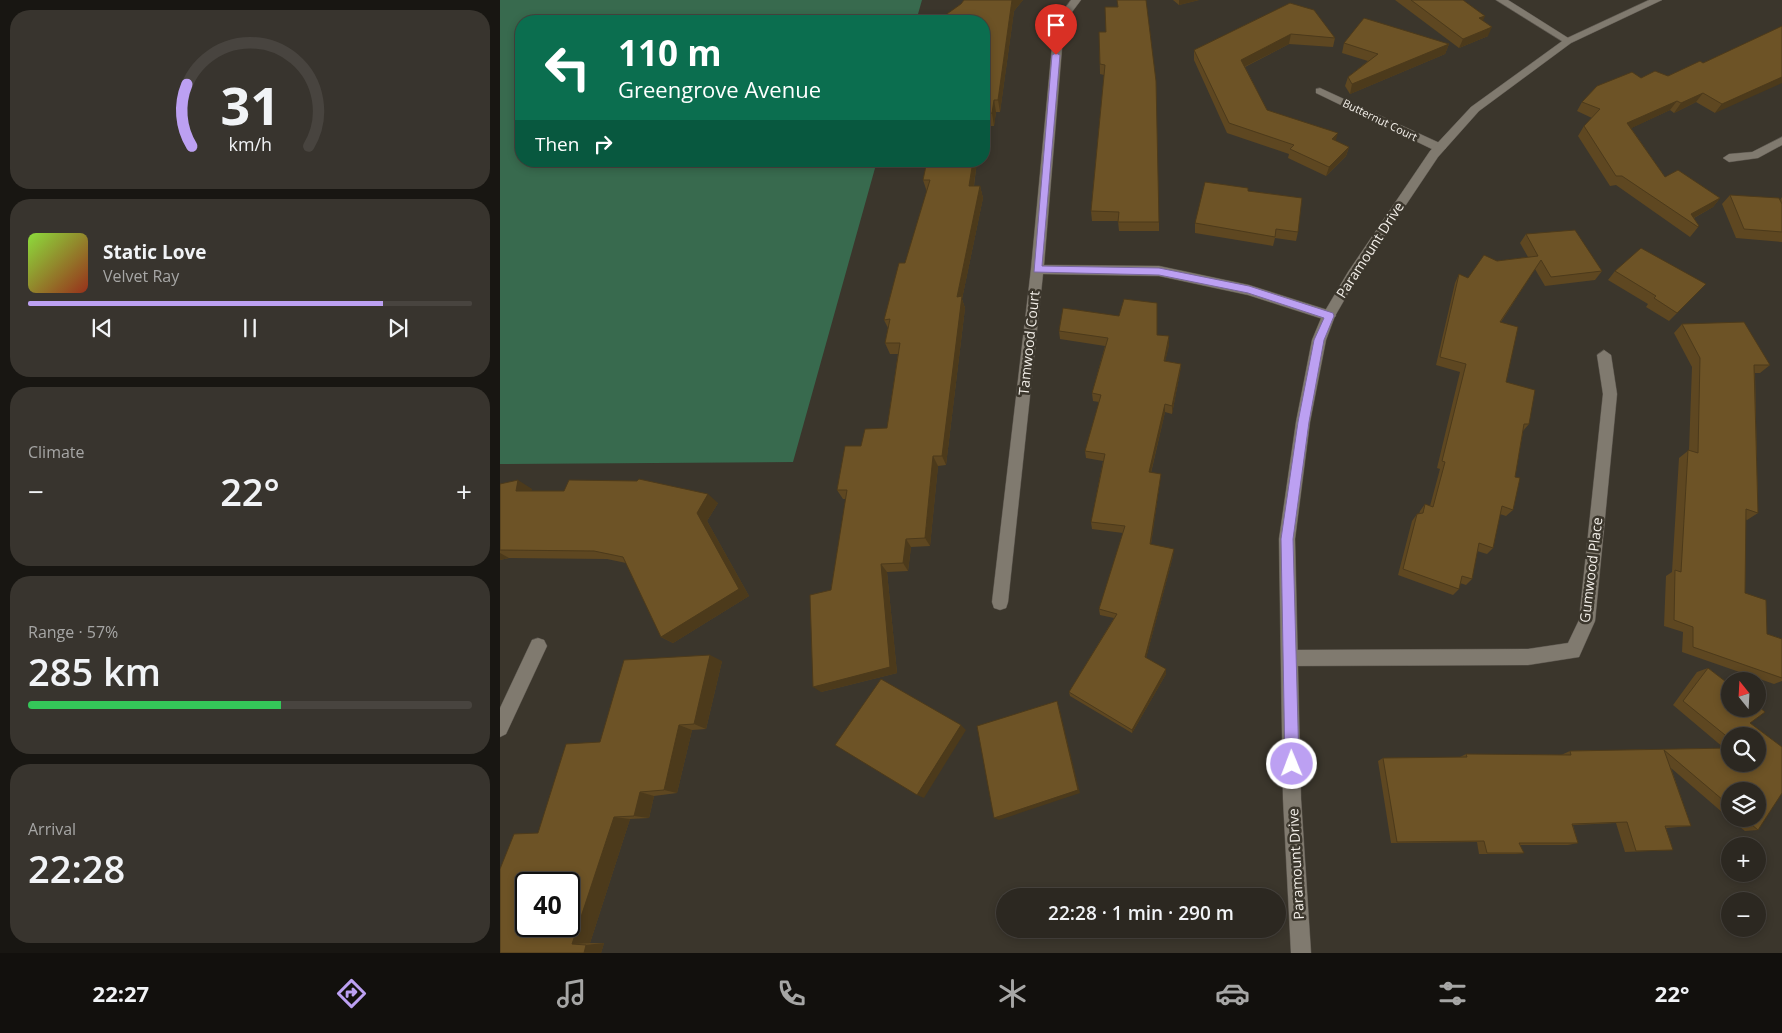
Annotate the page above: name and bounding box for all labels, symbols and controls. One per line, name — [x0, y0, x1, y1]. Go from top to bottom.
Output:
pin — [1035, 4, 1077, 55]
icon: arrive — [1042, 11, 1070, 39]
text: 110 m — [618, 29, 722, 76]
icon: left — [535, 35, 600, 100]
text: 31 — [220, 69, 280, 140]
text: Greengrove Avenue — [618, 74, 821, 104]
street label: Butternut Court — [1340, 95, 1420, 144]
icon: right — [589, 130, 617, 158]
text: Then — [535, 131, 579, 157]
text: km/h — [228, 132, 272, 156]
street label: Paramount Drive — [1331, 198, 1408, 302]
text: Static Love — [103, 239, 206, 265]
text: Velvet Ray — [103, 265, 179, 287]
street label: Tamwood Court — [1014, 290, 1043, 396]
icon: previous — [88, 314, 116, 342]
icon: pause — [236, 314, 264, 342]
icon: next — [384, 314, 412, 342]
text: Climate — [28, 441, 85, 463]
text: 22° — [220, 465, 280, 517]
text: − — [28, 472, 44, 510]
text: + — [456, 472, 472, 510]
street label: Gumwood Place — [1575, 516, 1606, 624]
text: Range · 57% — [28, 621, 118, 643]
text: 285 km — [28, 645, 161, 697]
north arrow — [1721, 672, 1766, 718]
map controls — [1721, 672, 1766, 937]
button: search — [1721, 727, 1766, 772]
position arrow — [1265, 737, 1317, 789]
button: layers — [1721, 782, 1766, 827]
street label: Paramount Drive — [1283, 808, 1308, 920]
text: Arrival — [28, 818, 76, 840]
button: + — [1721, 837, 1766, 882]
text: 22:28 — [28, 842, 125, 894]
speed limit sign: 40 — [515, 872, 580, 937]
button: − — [1721, 892, 1766, 937]
text: 22:28 · 1 min · 290 m — [1048, 900, 1234, 926]
icon: directions — [334, 976, 369, 1011]
icon: music — [554, 976, 589, 1011]
icon: phone — [774, 976, 809, 1011]
icon: climate — [995, 976, 1030, 1011]
icon: car — [1215, 976, 1250, 1011]
icon: filters — [1435, 976, 1470, 1011]
text: 22:27 — [93, 978, 149, 1008]
text: 22° — [1655, 978, 1689, 1008]

